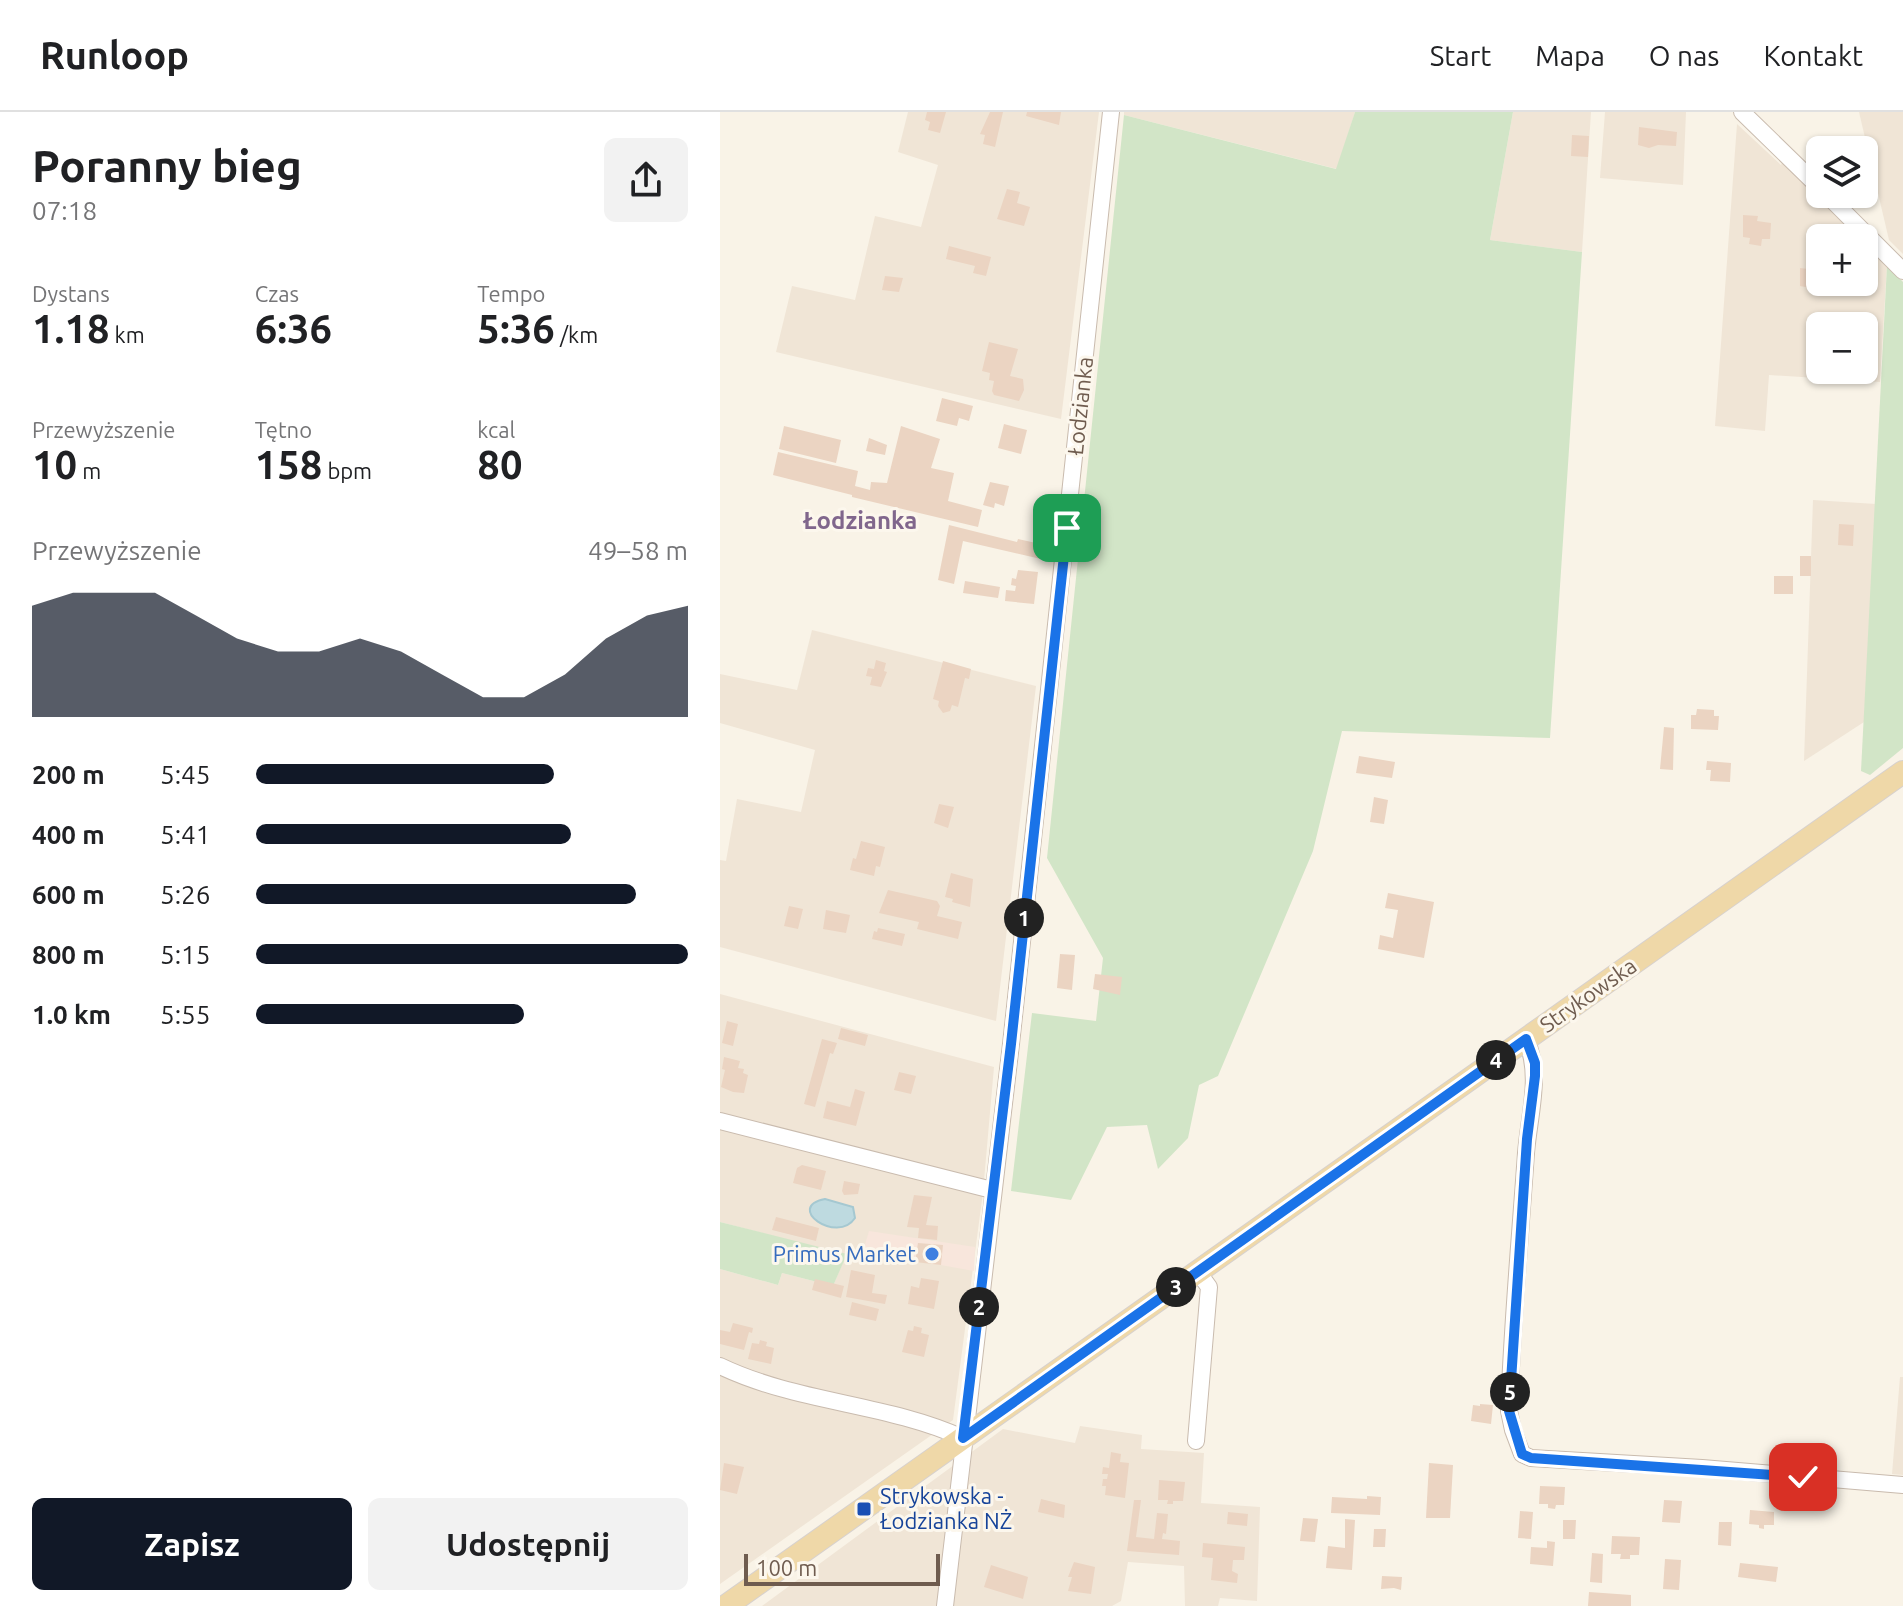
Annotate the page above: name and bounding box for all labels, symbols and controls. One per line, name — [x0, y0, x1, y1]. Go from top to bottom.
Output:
text: Runloop — [40, 34, 189, 76]
text: Start — [1430, 40, 1491, 71]
text: Mapa — [1535, 40, 1605, 71]
text: O nas — [1649, 40, 1719, 71]
text: Kontakt — [1763, 40, 1863, 71]
map controls — [1806, 136, 1878, 384]
button: layers — [1806, 136, 1878, 208]
button: share — [604, 138, 688, 222]
text: Poranny bieg — [32, 141, 302, 190]
text: 07:18 — [32, 196, 97, 225]
button: + — [1806, 224, 1878, 296]
text: Dystans — [32, 281, 110, 306]
text: Czas — [255, 281, 299, 306]
text: Tempo — [477, 281, 545, 306]
text: 1.18 — [32, 306, 110, 351]
text: 6:36 — [255, 306, 332, 351]
text: 5:36 — [477, 306, 555, 351]
button: − — [1806, 312, 1878, 384]
text: km — [110, 322, 145, 347]
text: /km — [555, 322, 598, 347]
street label: Łodzianka — [1062, 355, 1097, 456]
text: Przewyższenie — [32, 417, 175, 442]
text: Tętno — [255, 417, 312, 442]
text: kcal — [477, 417, 515, 442]
text: 10 — [32, 442, 77, 487]
text: 158 — [255, 442, 322, 487]
text: 80 — [477, 442, 522, 487]
text: m — [77, 458, 101, 483]
text: bpm — [322, 458, 372, 483]
pin — [1033, 494, 1101, 562]
icon: arrive — [1045, 506, 1089, 550]
district label: Łodzianka — [803, 507, 917, 534]
text: Przewyższenie — [32, 536, 202, 565]
text: 49–58 m — [588, 536, 688, 565]
text: 200 m — [32, 760, 105, 789]
text: 5:45 — [160, 760, 210, 789]
text: 400 m — [32, 820, 105, 849]
text: 5:41 — [160, 820, 210, 849]
text: 600 m — [32, 880, 105, 909]
text: 5:26 — [160, 880, 210, 909]
pin: 1 — [1004, 898, 1044, 938]
text: 1 — [1018, 905, 1030, 930]
text: 800 m — [32, 940, 105, 969]
text: 5:15 — [160, 940, 210, 969]
street label: Strykowska — [1535, 952, 1641, 1037]
text: 1.0 km — [32, 1000, 111, 1029]
text: 5:55 — [160, 1000, 210, 1029]
pin: 4 — [1476, 1040, 1516, 1080]
text: 4 — [1490, 1047, 1502, 1072]
place label: Primus Market — [773, 1241, 916, 1266]
marker: Primus Market — [923, 1245, 941, 1263]
pin: 3 — [1156, 1267, 1196, 1307]
text: 3 — [1170, 1274, 1182, 1299]
pin: 2 — [959, 1287, 999, 1327]
text: 2 — [973, 1294, 985, 1319]
pin: 5 — [1490, 1372, 1530, 1412]
text: 5 — [1504, 1379, 1516, 1404]
pin — [1769, 1443, 1837, 1511]
icon: check — [1781, 1455, 1825, 1499]
place label: Strykowska - Łodzianka NŻ — [880, 1483, 1012, 1533]
button: Zapisz — [32, 1498, 352, 1590]
button: Udostępnij — [368, 1498, 688, 1590]
marker: Strykowska - Łodzianka NŻ — [855, 1500, 873, 1518]
scale bar — [744, 1550, 940, 1586]
text: 100 m — [756, 1555, 817, 1580]

